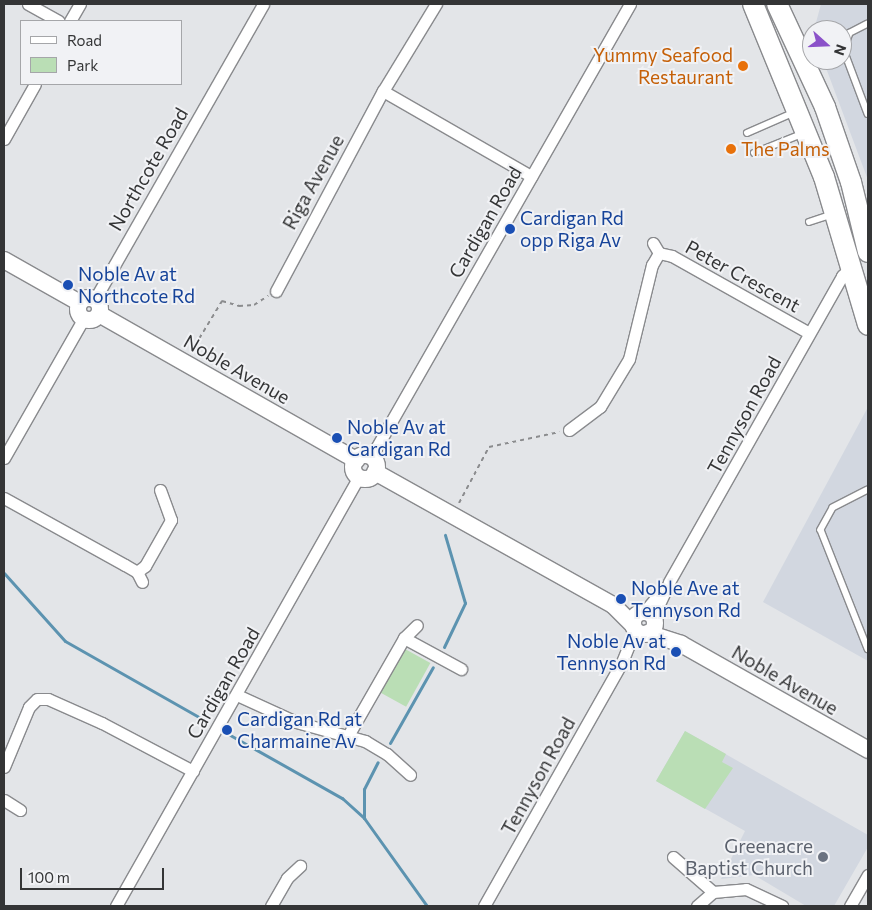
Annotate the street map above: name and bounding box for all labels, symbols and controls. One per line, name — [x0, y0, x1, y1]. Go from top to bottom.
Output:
legend — [20, 20, 182, 85]
north arrow — [802, 20, 852, 70]
text: Road — [67, 31, 102, 49]
text: N — [831, 42, 850, 58]
place label: Yummy Seafood Restaurant — [593, 44, 733, 88]
text: Park — [67, 56, 98, 74]
marker: Yummy Seafood Restaurant — [737, 60, 749, 72]
street label: Northcote Road — [104, 103, 192, 235]
street label: Riga Avenue — [278, 131, 348, 233]
place label: The Palms — [741, 138, 830, 160]
marker: The Palms — [725, 143, 737, 155]
street label: Cardigan Road — [444, 162, 526, 282]
place label: Cardigan Rd opp Riga Av — [520, 207, 624, 251]
marker: Cardigan Rd opp Riga Av — [504, 223, 516, 235]
street label: Peter Crescent — [682, 235, 804, 317]
place label: Noble Av at Northcote Rd — [78, 263, 195, 307]
marker: Noble Av at Northcote Rd — [62, 279, 74, 291]
street label: Noble Avenue — [180, 329, 294, 409]
street label: Tennyson Road — [702, 352, 786, 478]
place label: Noble Av at Cardigan Rd — [347, 416, 451, 460]
marker: Noble Av at Cardigan Rd — [331, 432, 343, 444]
place label: Noble Ave at Tennyson Rd — [631, 577, 741, 621]
marker: Noble Ave at Tennyson Rd — [615, 593, 627, 605]
street label: Cardigan Road — [182, 623, 264, 743]
place label: Noble Av at Tennyson Rd — [556, 630, 666, 674]
street label: Noble Avenue — [728, 640, 842, 720]
marker: Noble Av at Tennyson Rd — [670, 646, 682, 658]
place label: Cardigan Rd at Charmaine Av — [237, 708, 362, 752]
street label: Tennyson Road — [496, 713, 580, 839]
marker: Cardigan Rd at Charmaine Av — [221, 724, 233, 736]
place label: Greenacre Baptist Church — [685, 835, 813, 879]
marker: Greenacre Baptist Church — [817, 851, 829, 863]
scale bar — [22, 858, 166, 890]
text: 100 m — [28, 868, 70, 886]

